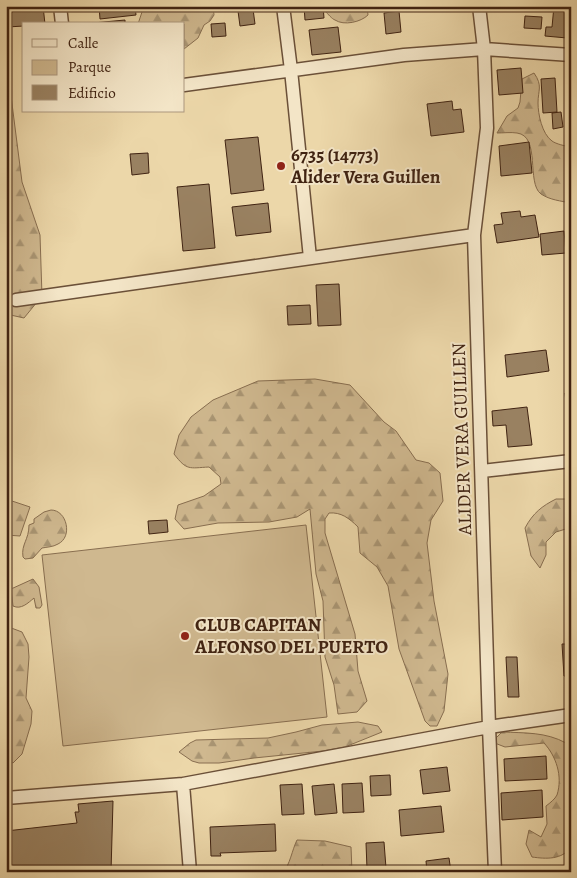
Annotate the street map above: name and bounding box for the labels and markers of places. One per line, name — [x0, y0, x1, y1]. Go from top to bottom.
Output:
place label: 6735 (14773) Alider Vera Guillen — [290, 142, 441, 190]
marker: 6735 (14773) Alider Vera Guillen — [275, 160, 287, 172]
place label: CLUB CAPITAN ALFONSO DEL PUERTO — [194, 612, 388, 660]
marker: CLUB CAPITAN ALFONSO DEL PUERTO — [179, 630, 191, 642]

